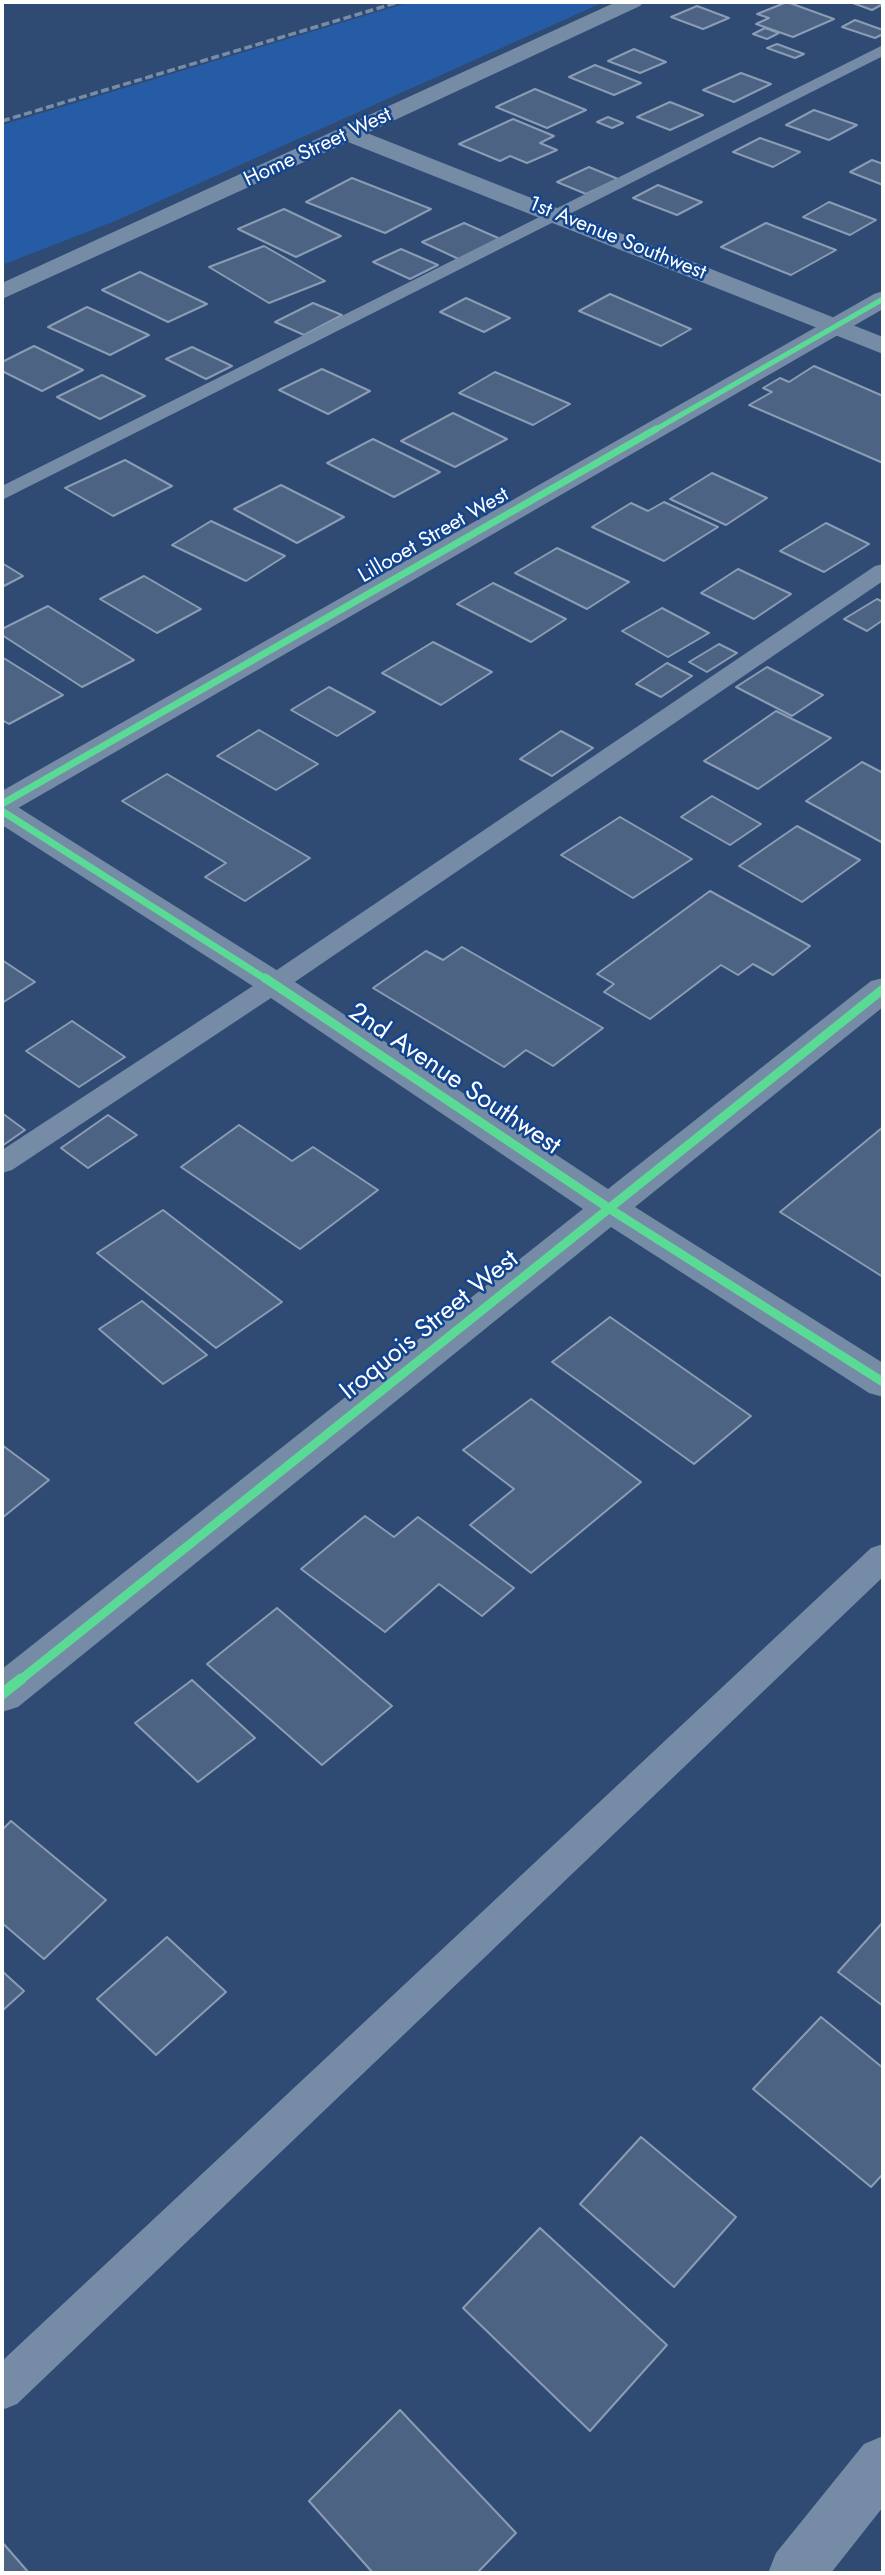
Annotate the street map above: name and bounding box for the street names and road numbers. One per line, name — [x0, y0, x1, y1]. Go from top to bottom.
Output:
street label: Home Street West — [240, 103, 396, 193]
street label: 1st Avenue Southwest — [525, 192, 709, 286]
street label: Lillooet Street West — [354, 483, 514, 589]
street label: 2nd Avenue Southwest — [342, 997, 566, 1163]
street label: Iroquois Street West — [335, 1245, 525, 1407]

